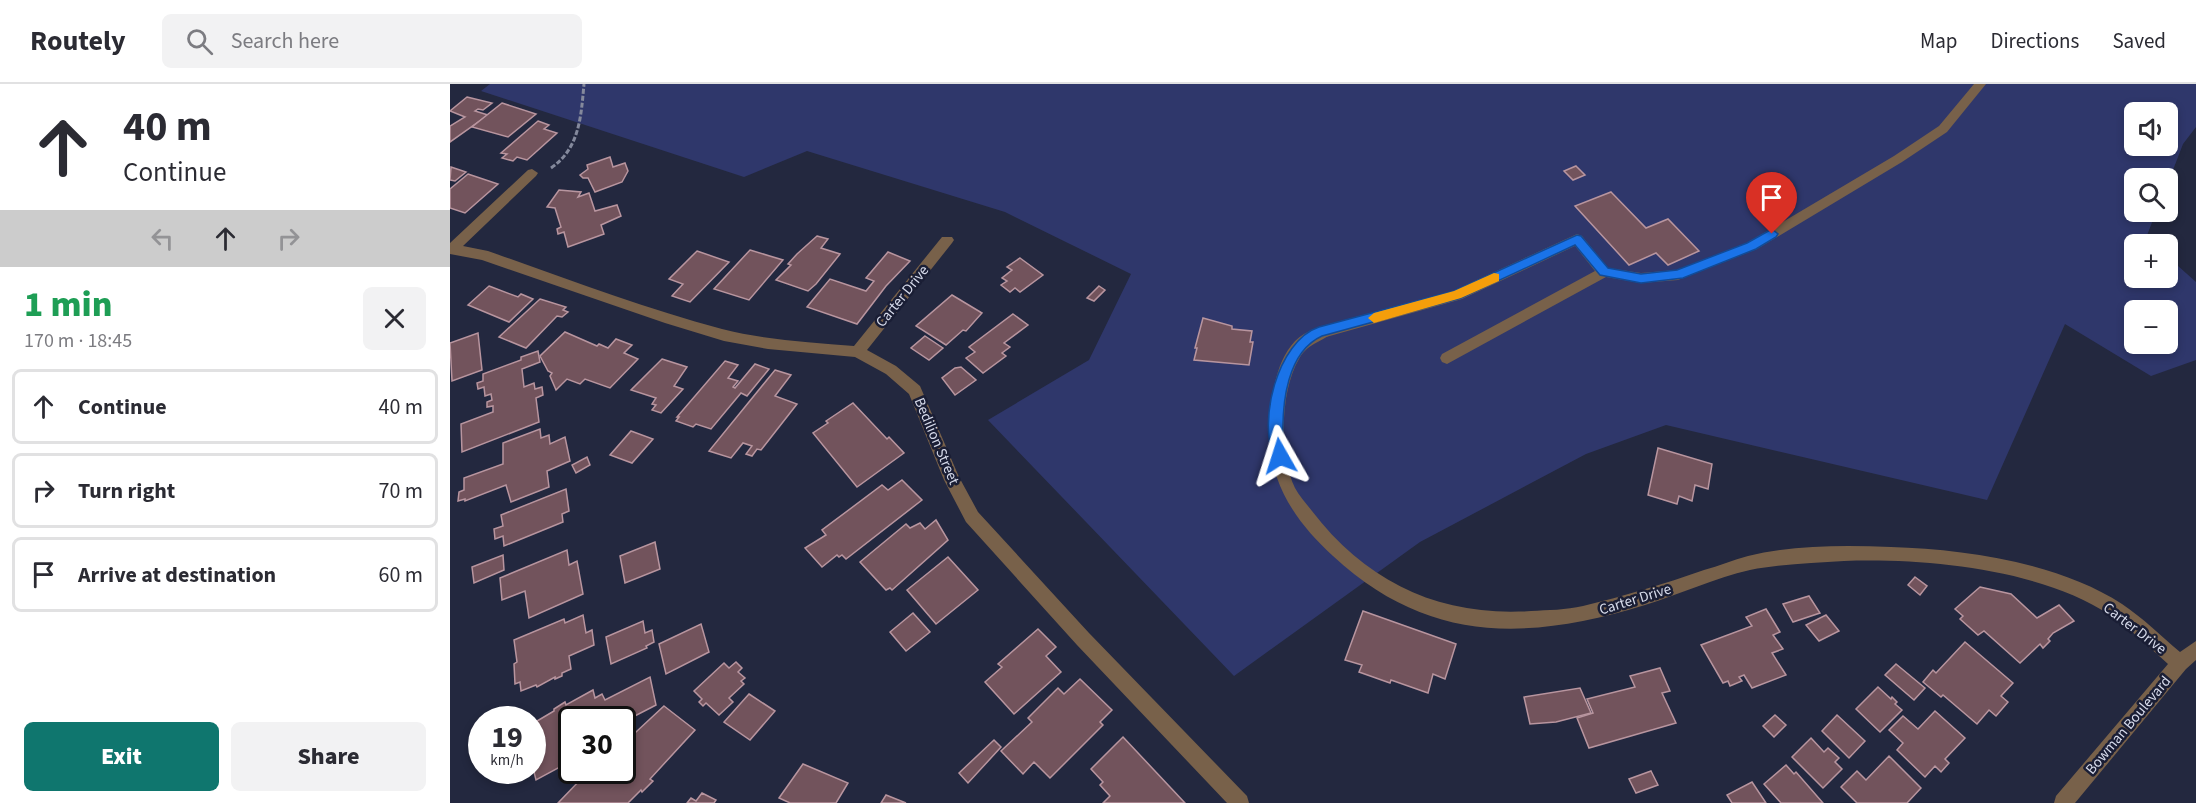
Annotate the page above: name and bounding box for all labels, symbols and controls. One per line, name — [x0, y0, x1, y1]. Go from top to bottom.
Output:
search box — [162, 14, 582, 68]
text: Routely — [30, 21, 126, 61]
icon: search — [183, 25, 216, 58]
text: Search here — [231, 25, 339, 57]
text: Map — [1920, 26, 1958, 56]
text: Directions — [1991, 26, 2079, 56]
text: Saved — [2112, 26, 2166, 56]
text: 40 m — [123, 97, 212, 157]
map controls — [2124, 102, 2178, 354]
button: sound — [2124, 102, 2178, 156]
icon: ahead — [24, 108, 102, 186]
text: Continue — [123, 153, 226, 192]
button: search — [2124, 168, 2178, 222]
pin — [1746, 172, 1797, 234]
icon: arrive — [1755, 181, 1788, 214]
icon: left — [146, 222, 179, 255]
icon: ahead — [209, 222, 242, 255]
icon: right — [272, 222, 305, 255]
button: + — [2124, 234, 2178, 288]
street label: Carter Drive — [871, 261, 934, 332]
text: 1 min — [24, 279, 112, 330]
button: close — [363, 287, 426, 350]
button: − — [2124, 300, 2178, 354]
text: 170 m · 18:45 — [24, 327, 132, 355]
icon: ahead — [27, 390, 60, 423]
text: Continue — [78, 391, 167, 423]
text: 40 m — [378, 391, 423, 423]
street label: Bedilion Street — [909, 394, 964, 488]
position arrow — [1248, 424, 1312, 488]
icon: right — [27, 474, 60, 507]
text: Turn right — [78, 475, 175, 507]
text: 70 m — [378, 475, 423, 507]
icon: arrive — [27, 558, 60, 591]
text: Arrive at destination — [78, 559, 276, 591]
text: 60 m — [378, 559, 423, 591]
street label: Carter Drive — [1597, 579, 1674, 620]
street label: Carter Drive — [2099, 598, 2171, 659]
street label: Bowman Boulevard — [2081, 671, 2176, 779]
speed limit sign: 30 — [558, 706, 636, 784]
text: 19 — [491, 716, 523, 759]
button: Exit — [24, 722, 219, 791]
button: Share — [231, 722, 426, 791]
text: km/h — [490, 750, 524, 771]

